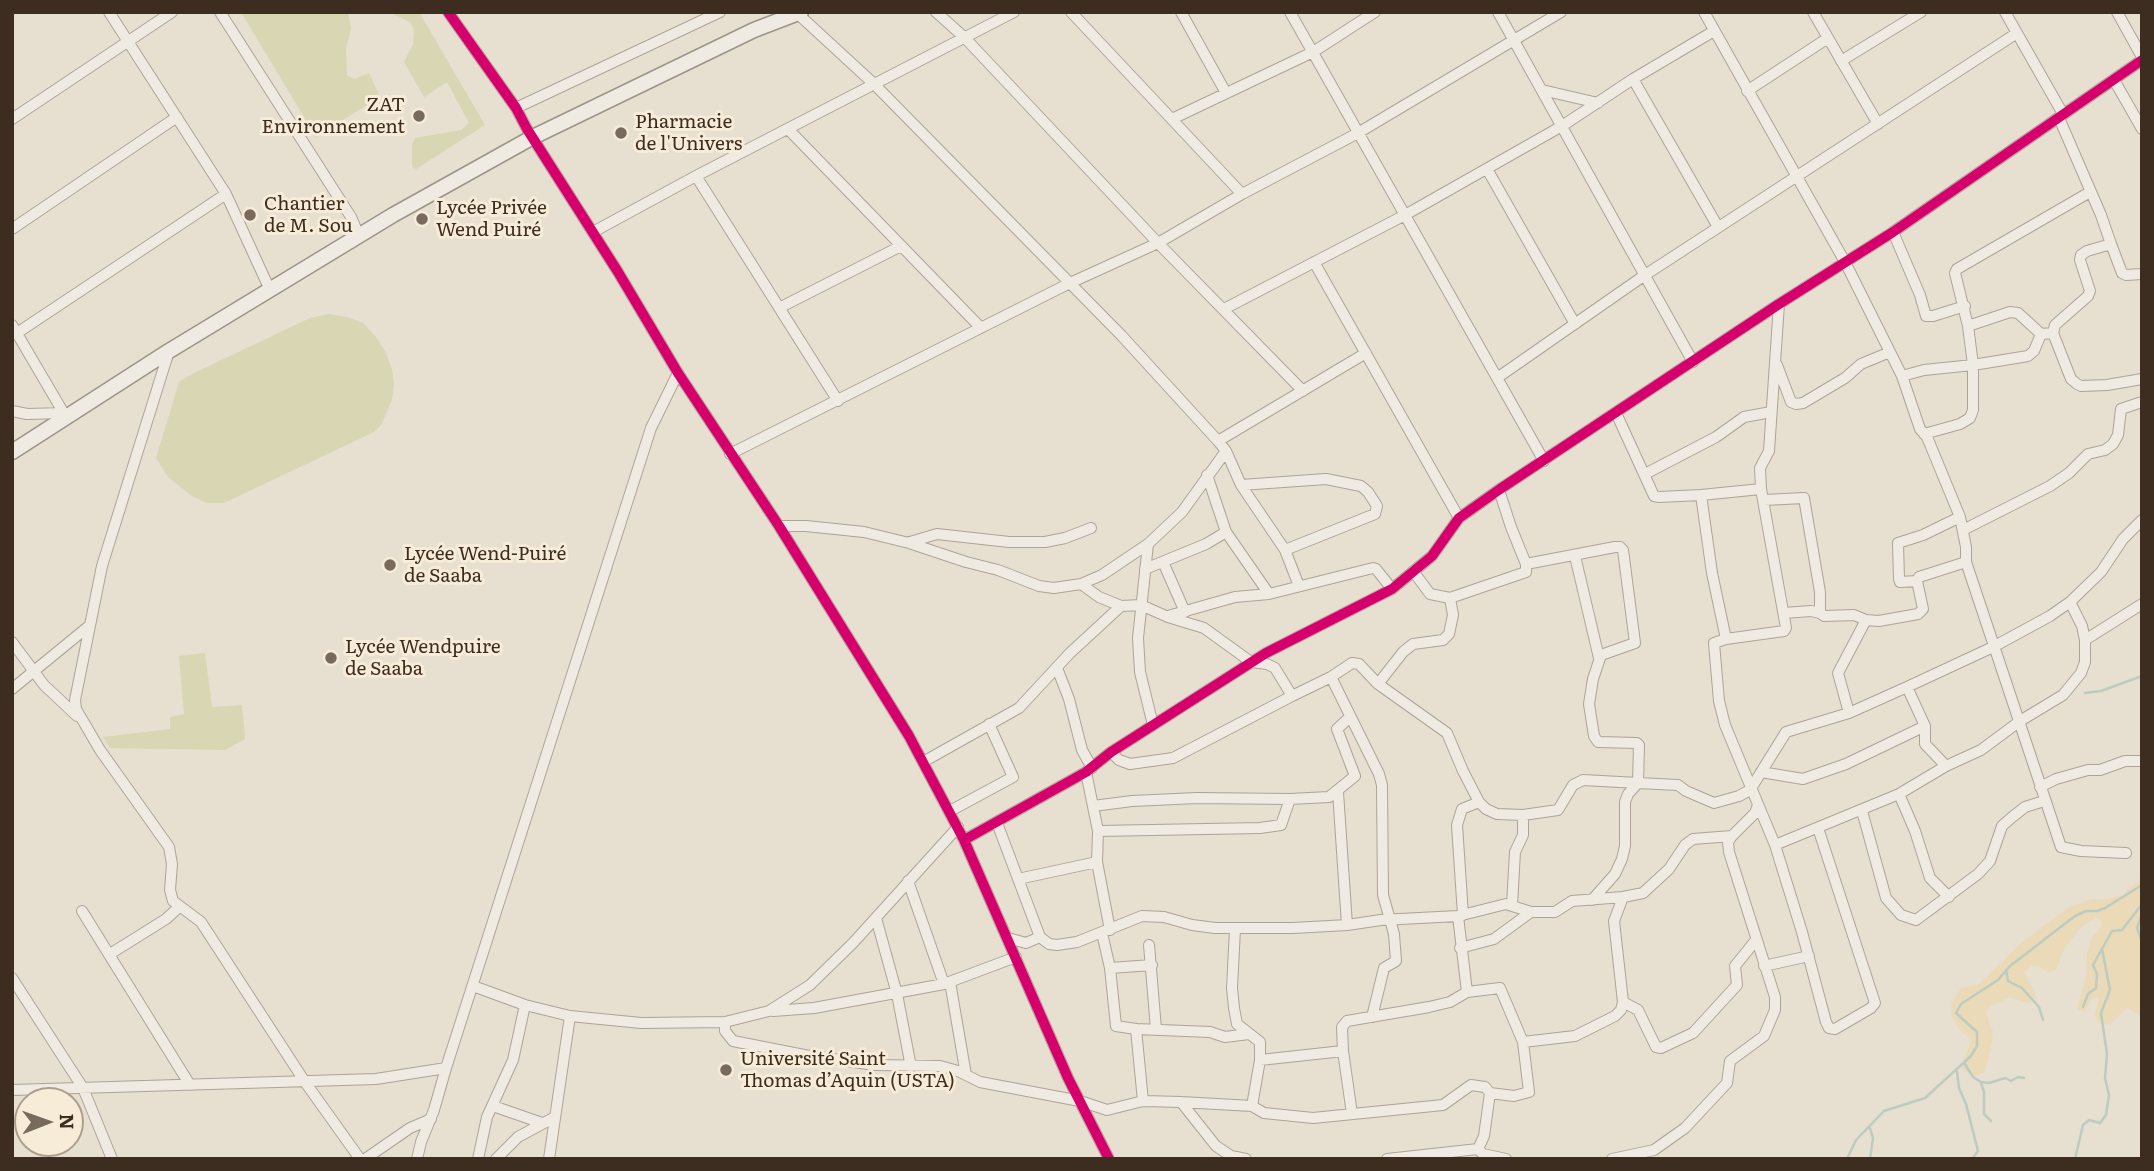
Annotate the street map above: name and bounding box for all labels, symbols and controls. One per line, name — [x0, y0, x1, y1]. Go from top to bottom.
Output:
place label: ZAT Environnement — [262, 94, 405, 138]
marker: ZAT Environnement — [411, 108, 427, 124]
place label: Pharmacie de l'Univers — [635, 111, 742, 155]
marker: Pharmacie de l'Univers — [613, 125, 629, 141]
place label: Chantier de M. Sou — [264, 193, 353, 237]
place label: Lycée Privée Wend Puiré — [436, 197, 547, 241]
marker: Chantier de M. Sou — [242, 207, 258, 223]
marker: Lycée Privée Wend Puiré — [414, 211, 430, 227]
place label: Lycée Wend-Puiré de Saaba — [404, 543, 566, 587]
marker: Lycée Wend-Puiré de Saaba — [382, 557, 398, 573]
place label: Lycée Wendpuire de Saaba — [345, 636, 501, 680]
marker: Lycée Wendpuire de Saaba — [323, 650, 339, 666]
place label: Université Saint Thomas d’Aquin (USTA) — [740, 1048, 955, 1092]
marker: Université Saint Thomas d’Aquin (USTA) — [718, 1062, 734, 1078]
north arrow — [14, 1087, 84, 1157]
text: N — [54, 1113, 82, 1130]

